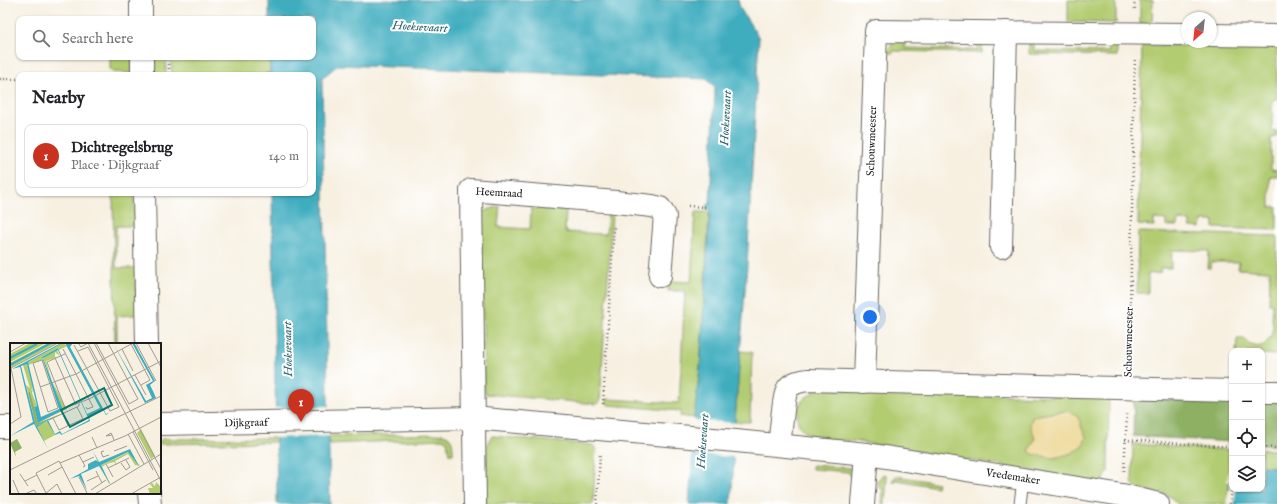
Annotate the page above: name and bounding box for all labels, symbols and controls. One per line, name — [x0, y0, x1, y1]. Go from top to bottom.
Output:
north arrow — [1181, 12, 1217, 48]
search box — [16, 16, 316, 60]
water label: Hoeksevaart — [391, 18, 449, 36]
icon: search — [30, 27, 52, 49]
text: Search here — [62, 29, 133, 48]
text: Nearby — [32, 88, 85, 109]
water label: Hoeksevaart — [717, 89, 735, 147]
street label: Schouwmeester — [864, 106, 880, 176]
text: Dichtregelsbrug — [71, 138, 173, 157]
text: 1 — [44, 148, 48, 165]
text: 140 m — [269, 148, 299, 165]
text: Place · Dijkgraaf — [71, 157, 159, 174]
street label: Heemraad — [475, 185, 523, 201]
your location — [860, 307, 880, 327]
street label: Schouwmeester — [1121, 307, 1137, 377]
water label: Hoeksevaart — [280, 320, 296, 378]
inset map — [10, 343, 161, 494]
map controls — [1229, 348, 1265, 492]
button: + — [1229, 348, 1265, 384]
button: − — [1229, 384, 1265, 420]
pin: 1 — [288, 389, 314, 422]
water label: Hoeksevaart — [694, 412, 712, 470]
street label: Dijkgraaf — [224, 416, 270, 430]
button: locate — [1229, 420, 1265, 456]
button: layers — [1229, 456, 1265, 492]
street label: Vredemaker — [984, 466, 1041, 488]

